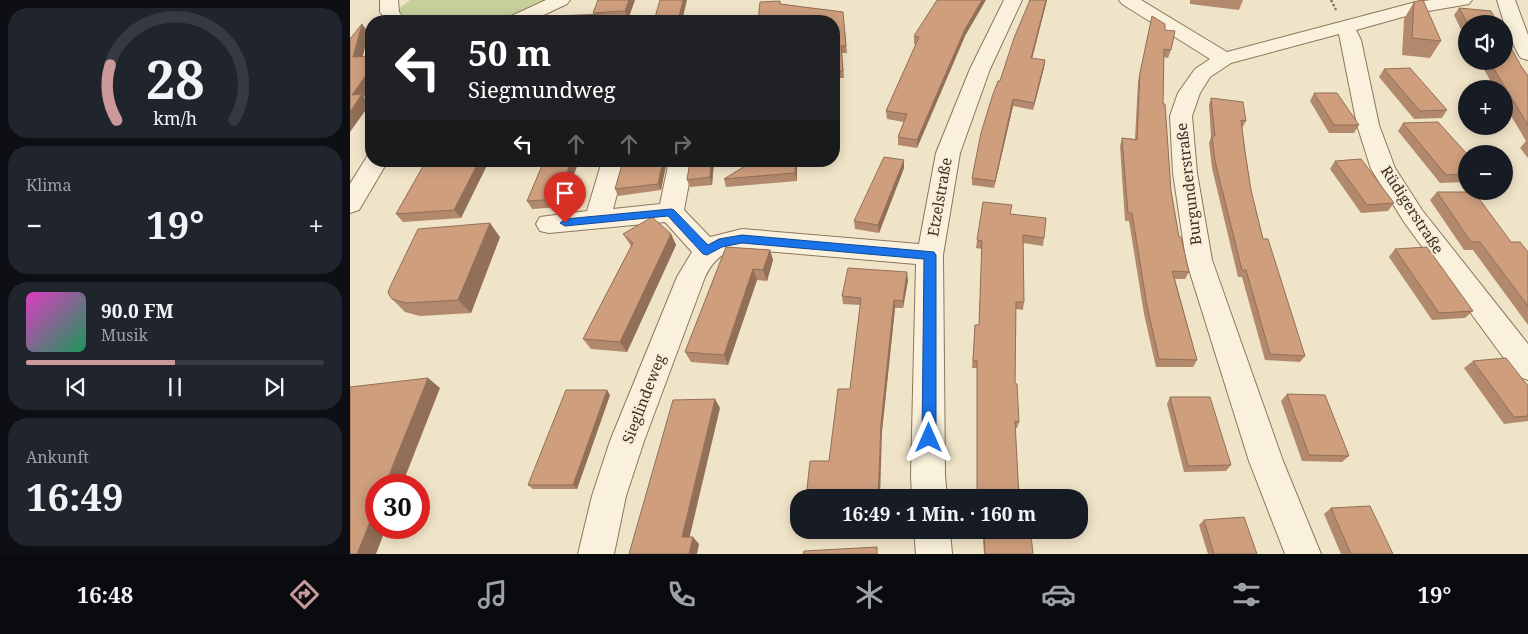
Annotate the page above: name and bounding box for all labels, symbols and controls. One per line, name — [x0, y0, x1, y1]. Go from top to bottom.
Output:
map controls — [1458, 15, 1513, 200]
button: sound — [1458, 15, 1513, 70]
text: 50 m — [468, 29, 551, 76]
icon: left — [385, 35, 450, 100]
text: 28 — [146, 43, 204, 114]
text: Siegmundweg — [468, 74, 616, 104]
button: + — [1458, 80, 1513, 135]
text: km/h — [153, 106, 197, 130]
street label: Burgunderstraße — [1171, 122, 1205, 246]
icon: left — [509, 130, 537, 158]
icon: ahead — [562, 130, 590, 158]
icon: ahead — [615, 130, 643, 158]
icon: right — [668, 130, 696, 158]
button: − — [1458, 145, 1513, 200]
street label: Etzelstraße — [922, 156, 956, 238]
street label: Rüdigerstraße — [1377, 161, 1449, 257]
pin — [544, 172, 586, 223]
text: Klima — [26, 174, 71, 196]
icon: arrive — [551, 179, 579, 207]
text: 19° — [146, 198, 204, 250]
text: − — [26, 206, 42, 244]
text: + — [308, 206, 324, 244]
text: 90.0 FM — [101, 298, 174, 324]
text: Musik — [101, 324, 148, 346]
street label: Sieglindeweg — [617, 351, 669, 446]
icon: previous — [62, 373, 90, 401]
icon: pause — [161, 373, 189, 401]
icon: next — [260, 373, 288, 401]
position arrow — [902, 411, 954, 463]
text: Ankunft — [26, 446, 89, 468]
text: 16:49 — [26, 470, 123, 522]
speed limit sign: 30 — [365, 474, 430, 539]
text: 16:49 · 1 Min. · 160 m — [842, 501, 1036, 527]
icon: directions — [287, 577, 322, 612]
icon: music — [475, 577, 510, 612]
icon: phone — [664, 577, 699, 612]
icon: climate — [852, 577, 887, 612]
icon: car — [1041, 577, 1076, 612]
icon: filters — [1229, 577, 1264, 612]
text: 16:48 — [77, 579, 133, 609]
text: 19° — [1418, 579, 1451, 609]

